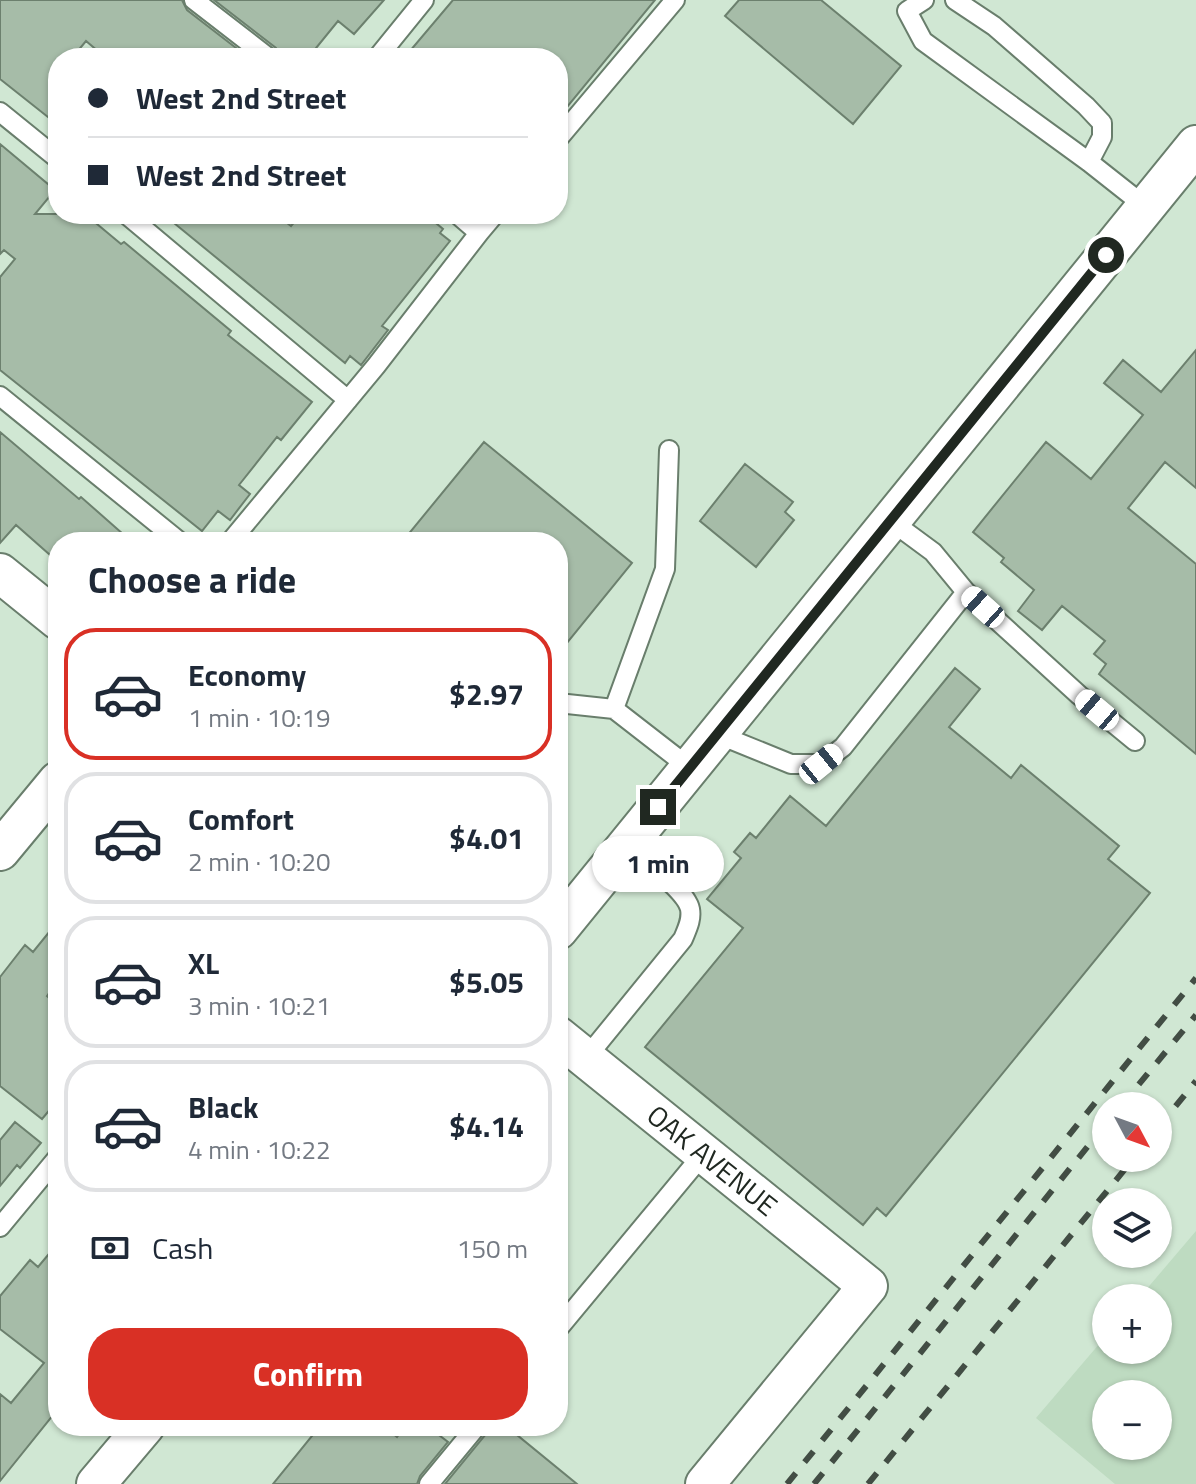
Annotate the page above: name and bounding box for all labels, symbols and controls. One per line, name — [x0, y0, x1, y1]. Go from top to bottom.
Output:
text: West 2nd Street — [136, 75, 347, 121]
text: West 2nd Street — [136, 152, 347, 198]
route start — [1088, 237, 1124, 273]
text: Choose a ride — [88, 552, 296, 607]
car — [957, 582, 1009, 632]
text: Economy — [188, 652, 306, 698]
icon: car — [92, 658, 164, 730]
text: $2.97 — [449, 671, 524, 717]
car — [1071, 685, 1123, 735]
text: 1 min · 10:19 — [188, 698, 331, 737]
car — [795, 740, 847, 788]
route end — [640, 789, 676, 825]
text: Comfort — [188, 796, 294, 842]
icon: car — [92, 802, 164, 874]
text: $4.01 — [449, 815, 524, 861]
callout: 1 min — [592, 835, 724, 891]
text: 2 min · 10:20 — [188, 842, 331, 881]
text: 1 min — [626, 844, 690, 883]
text: XL — [188, 940, 219, 986]
icon: car — [92, 946, 164, 1018]
text: $5.05 — [449, 959, 524, 1005]
text: 3 min · 10:21 — [188, 986, 331, 1025]
text: Black — [188, 1084, 259, 1130]
icon: car — [92, 1090, 164, 1162]
north arrow — [1092, 1092, 1172, 1172]
map controls — [1092, 1092, 1172, 1460]
street label: OAK AVENUE — [638, 1094, 787, 1226]
text: $4.14 — [449, 1103, 524, 1149]
text: 4 min · 10:22 — [188, 1130, 331, 1169]
button: layers — [1092, 1188, 1172, 1268]
text: Cash — [152, 1225, 213, 1271]
icon: cash — [88, 1226, 132, 1270]
text: 150 m — [457, 1229, 528, 1268]
button: + — [1092, 1284, 1172, 1364]
button: Confirm — [88, 1328, 528, 1420]
button: − — [1092, 1380, 1172, 1460]

